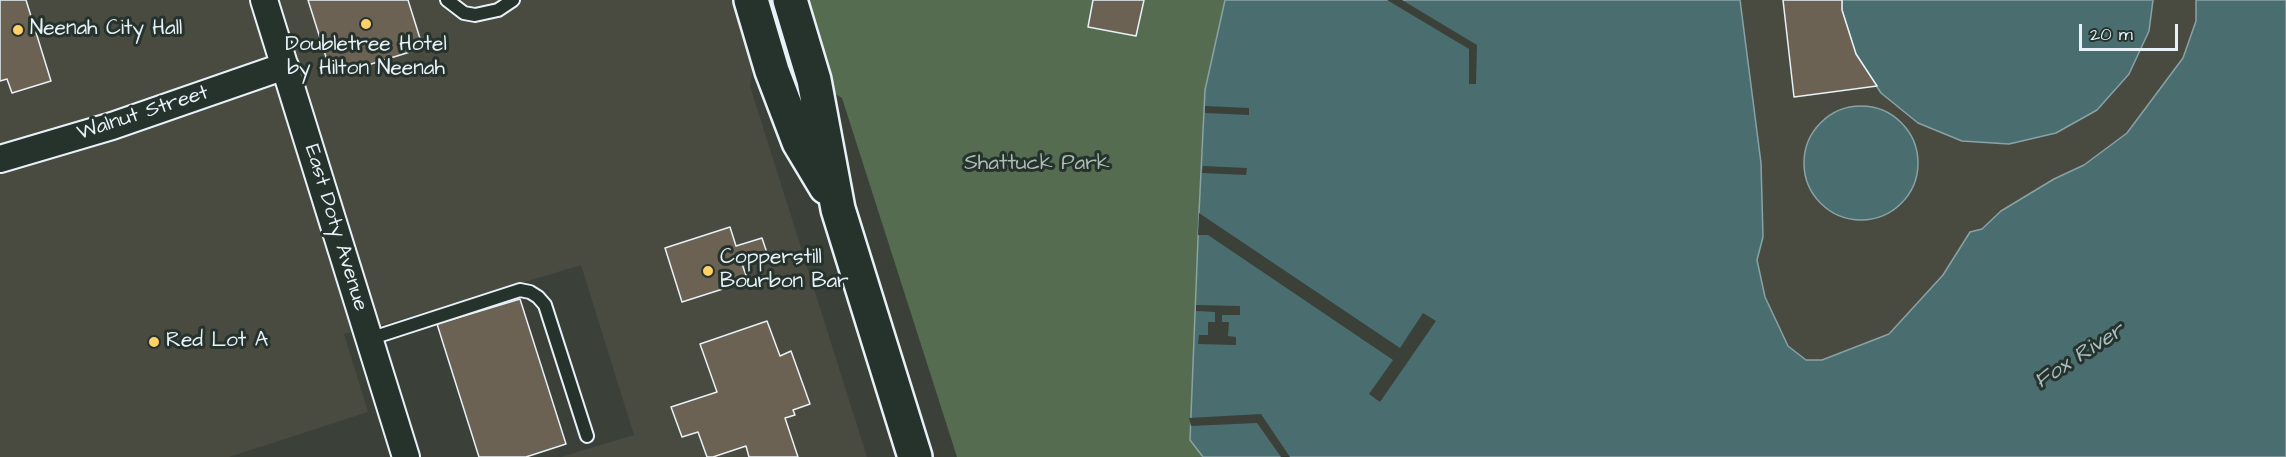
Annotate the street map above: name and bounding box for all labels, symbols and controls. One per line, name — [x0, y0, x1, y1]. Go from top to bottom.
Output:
scale bar — [2082, 12, 2181, 50]
place label: Neenah City Hall — [30, 17, 182, 43]
marker: Doubletree Hotel by Hilton Neenah — [359, 17, 373, 31]
text: 20 m — [2090, 22, 2133, 47]
marker: Neenah City Hall — [11, 23, 25, 37]
place label: Doubletree Hotel by Hilton Neenah — [285, 33, 447, 83]
street label: Walnut Street — [74, 81, 212, 147]
street label: East Doty Avenue — [298, 142, 372, 314]
park label: Shattuck Park — [964, 152, 1110, 178]
place label: Copperstill Bourbon Bar — [720, 246, 849, 296]
marker: Copperstill Bourbon Bar — [701, 264, 715, 278]
water label: Fox River — [2030, 318, 2130, 396]
place label: Red Lot A — [166, 329, 268, 355]
marker: Red Lot A — [147, 335, 161, 349]

